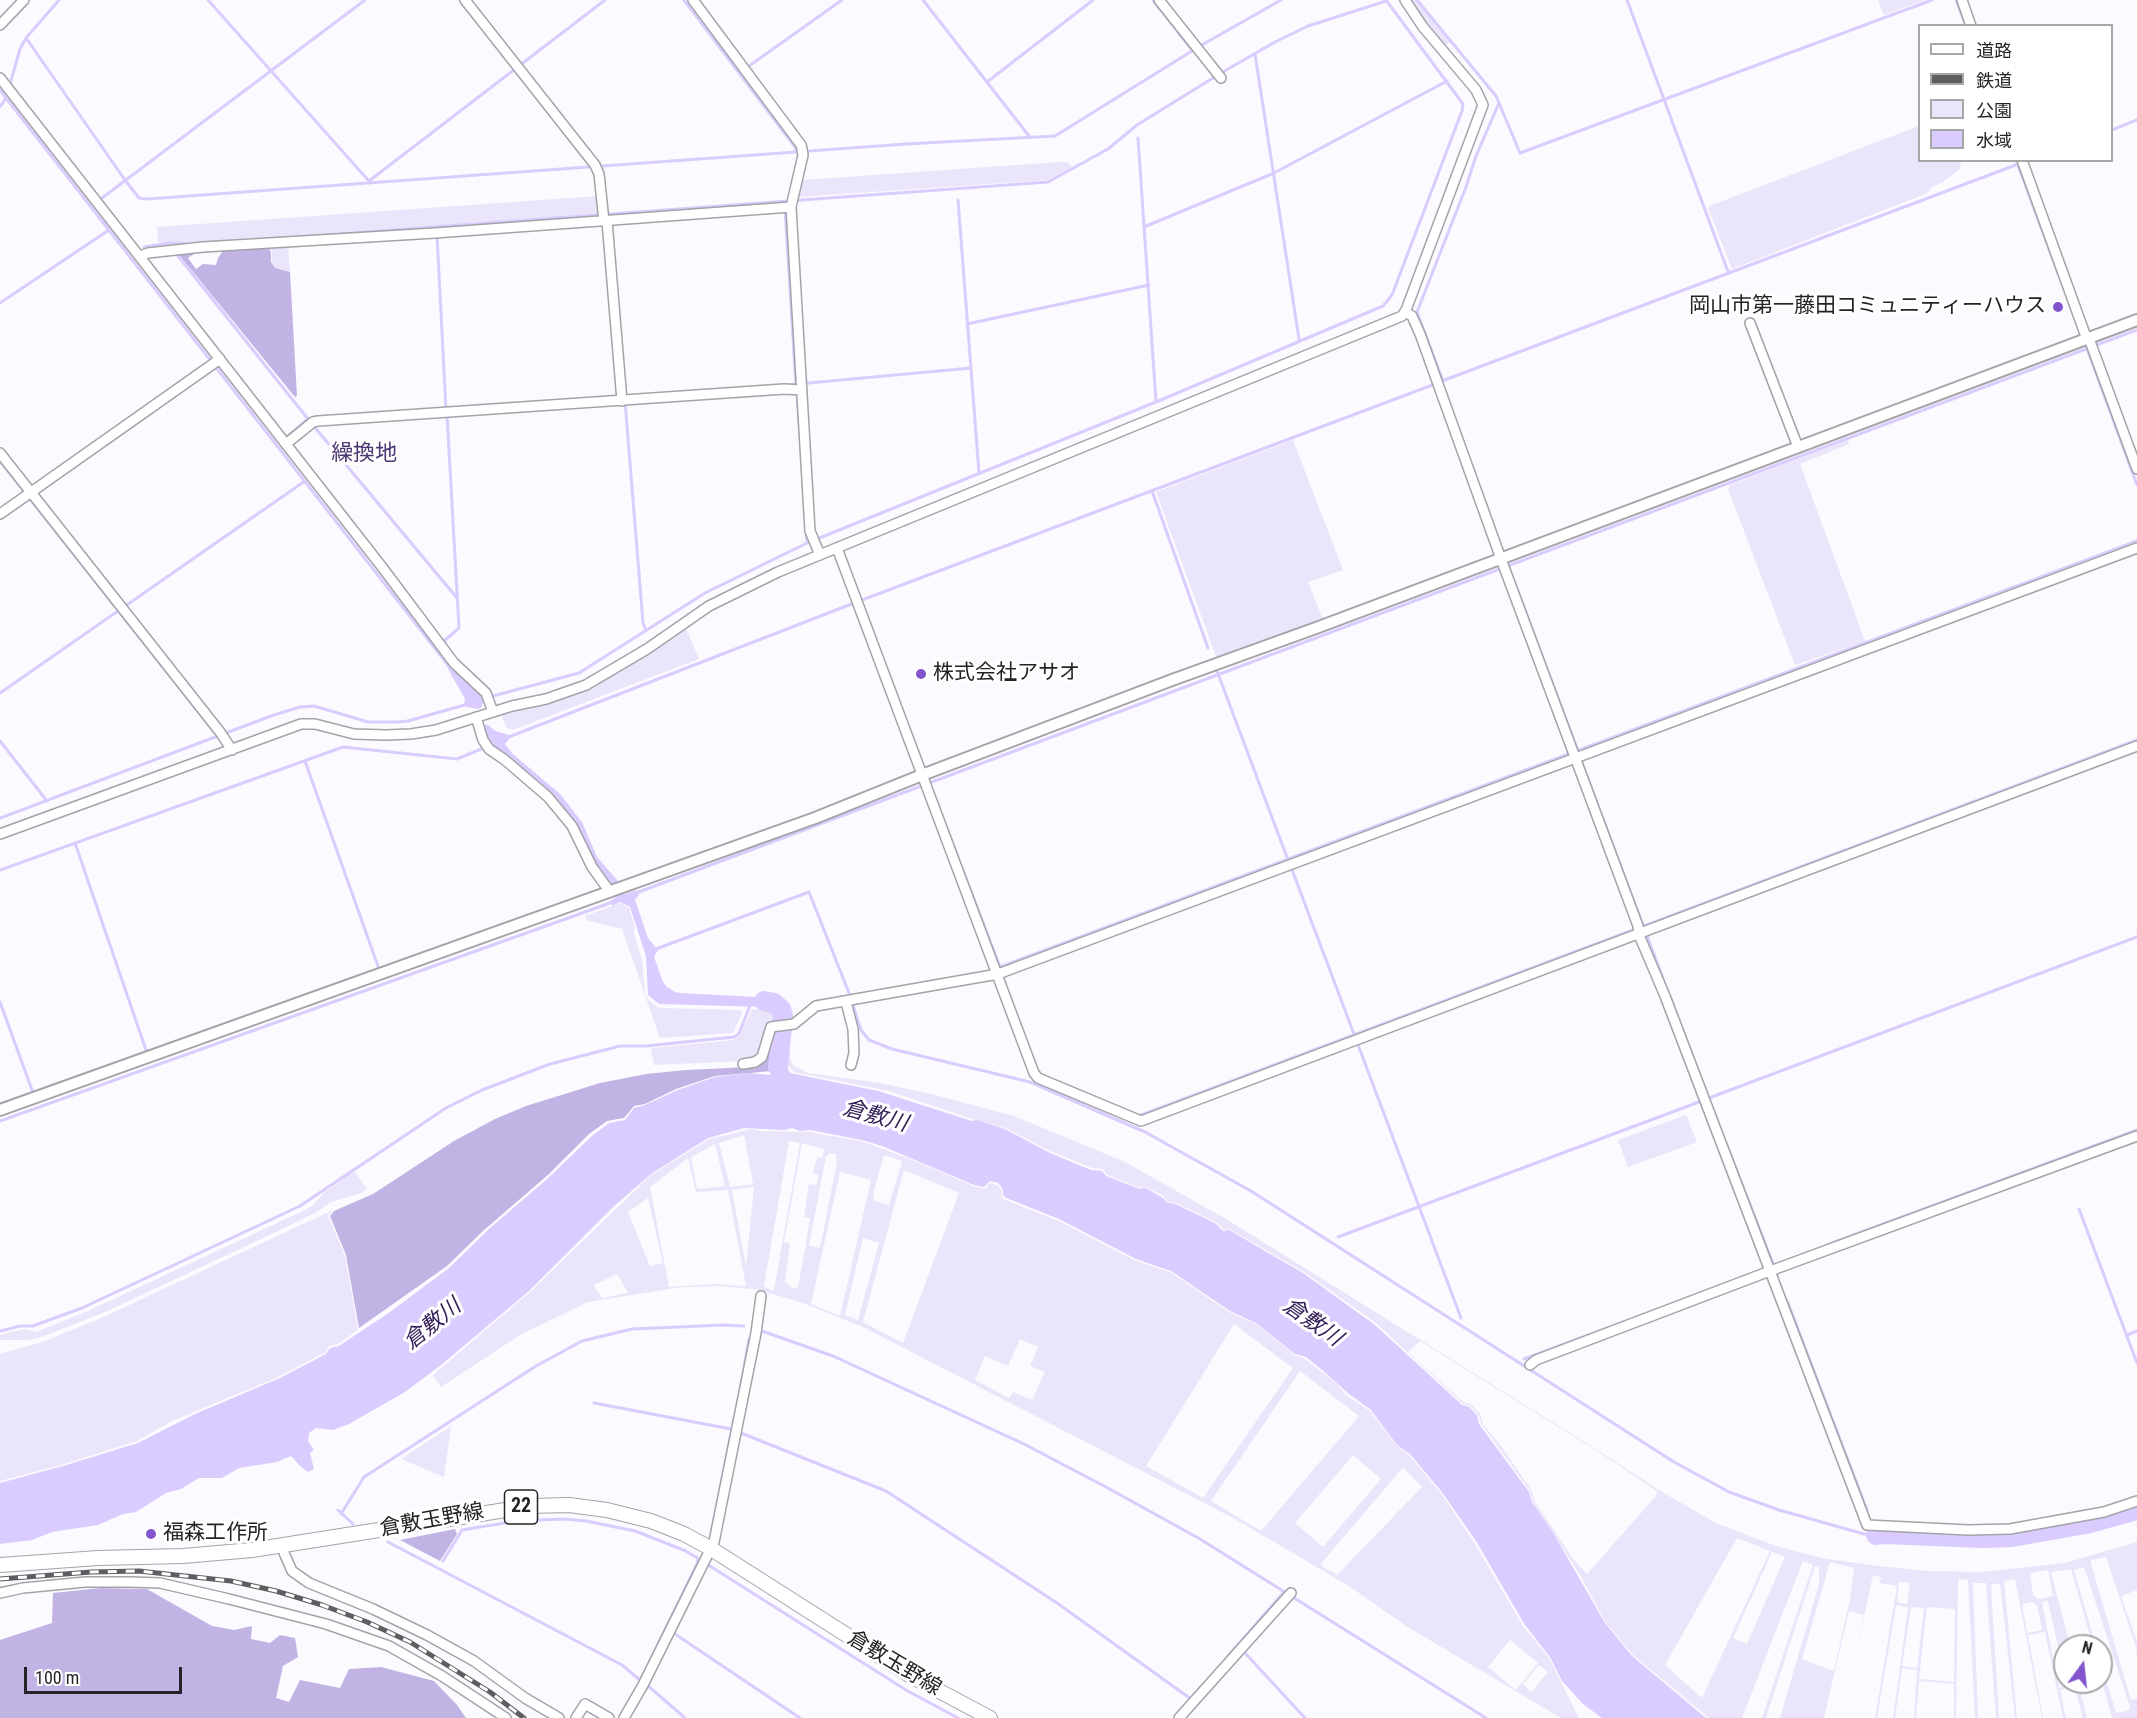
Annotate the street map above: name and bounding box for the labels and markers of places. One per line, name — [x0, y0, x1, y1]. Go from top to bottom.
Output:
place label: 岡山市第一藤田コミュニティーハウス — [1689, 294, 2046, 320]
marker: 岡山市第一藤田コミュニティーハウス — [2051, 300, 2065, 314]
place label: 株式会社アサオ — [933, 661, 1080, 687]
marker: 株式会社アサオ — [914, 667, 928, 681]
place label: 福森工作所 — [163, 1521, 268, 1547]
marker: 福森工作所 — [144, 1527, 158, 1541]

